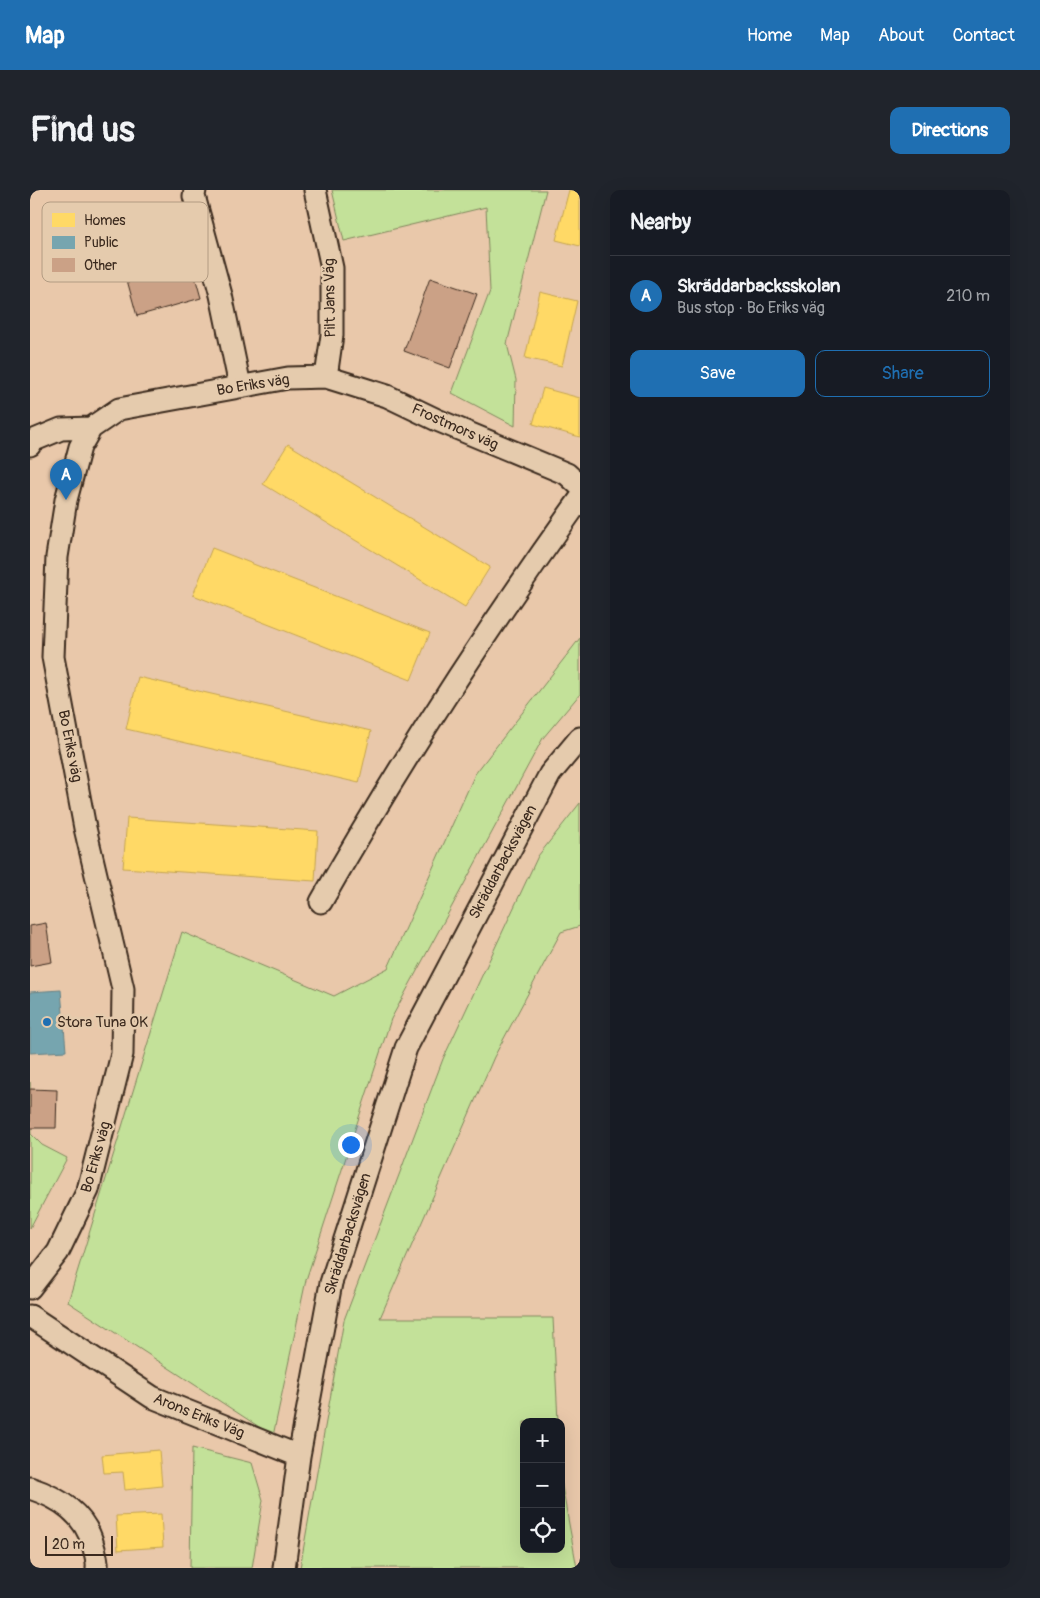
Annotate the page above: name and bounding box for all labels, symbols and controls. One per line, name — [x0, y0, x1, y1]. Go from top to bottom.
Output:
text: Map — [25, 21, 65, 50]
text: Home — [747, 24, 792, 47]
text: Map — [820, 24, 850, 47]
text: About — [878, 24, 924, 47]
text: Contact — [952, 24, 1015, 47]
button: Directions — [890, 107, 1010, 154]
text: Find us — [30, 108, 135, 152]
legend — [42, 202, 208, 282]
text: Nearby — [630, 209, 691, 236]
text: Homes — [84, 212, 126, 229]
text: Public — [84, 234, 119, 251]
text: Other — [84, 257, 117, 274]
street label: Pilt Jans Väg — [320, 258, 340, 338]
text: Skräddarbacksskolan — [677, 274, 840, 298]
text: A — [641, 286, 651, 306]
text: 210 m — [946, 286, 990, 306]
text: Bus stop · Bo Eriks väg — [677, 298, 825, 318]
button: Save — [630, 350, 805, 397]
button: Share — [815, 350, 990, 397]
street label: Bo Eriks väg — [215, 370, 291, 400]
street label: Frostmors väg — [409, 399, 501, 455]
pin: A — [50, 459, 82, 500]
street label: Bo Eriks väg — [54, 708, 86, 784]
street label: Skräddarbacksvägen — [465, 802, 541, 922]
place label: Stora Tuna OK — [57, 1013, 148, 1032]
marker: Stora Tuna OK — [41, 1016, 53, 1028]
street label: Bo Eriks väg — [77, 1119, 115, 1195]
your location — [338, 1132, 364, 1158]
street label: Skräddarbacksvägen — [320, 1171, 376, 1297]
street label: Arons Eriks Väg — [151, 1389, 247, 1443]
map controls — [520, 1418, 565, 1553]
button: + — [520, 1418, 565, 1463]
button: − — [520, 1463, 565, 1508]
button: locate — [520, 1508, 565, 1553]
scale bar — [45, 1533, 112, 1556]
text: 20 m — [52, 1536, 85, 1553]

